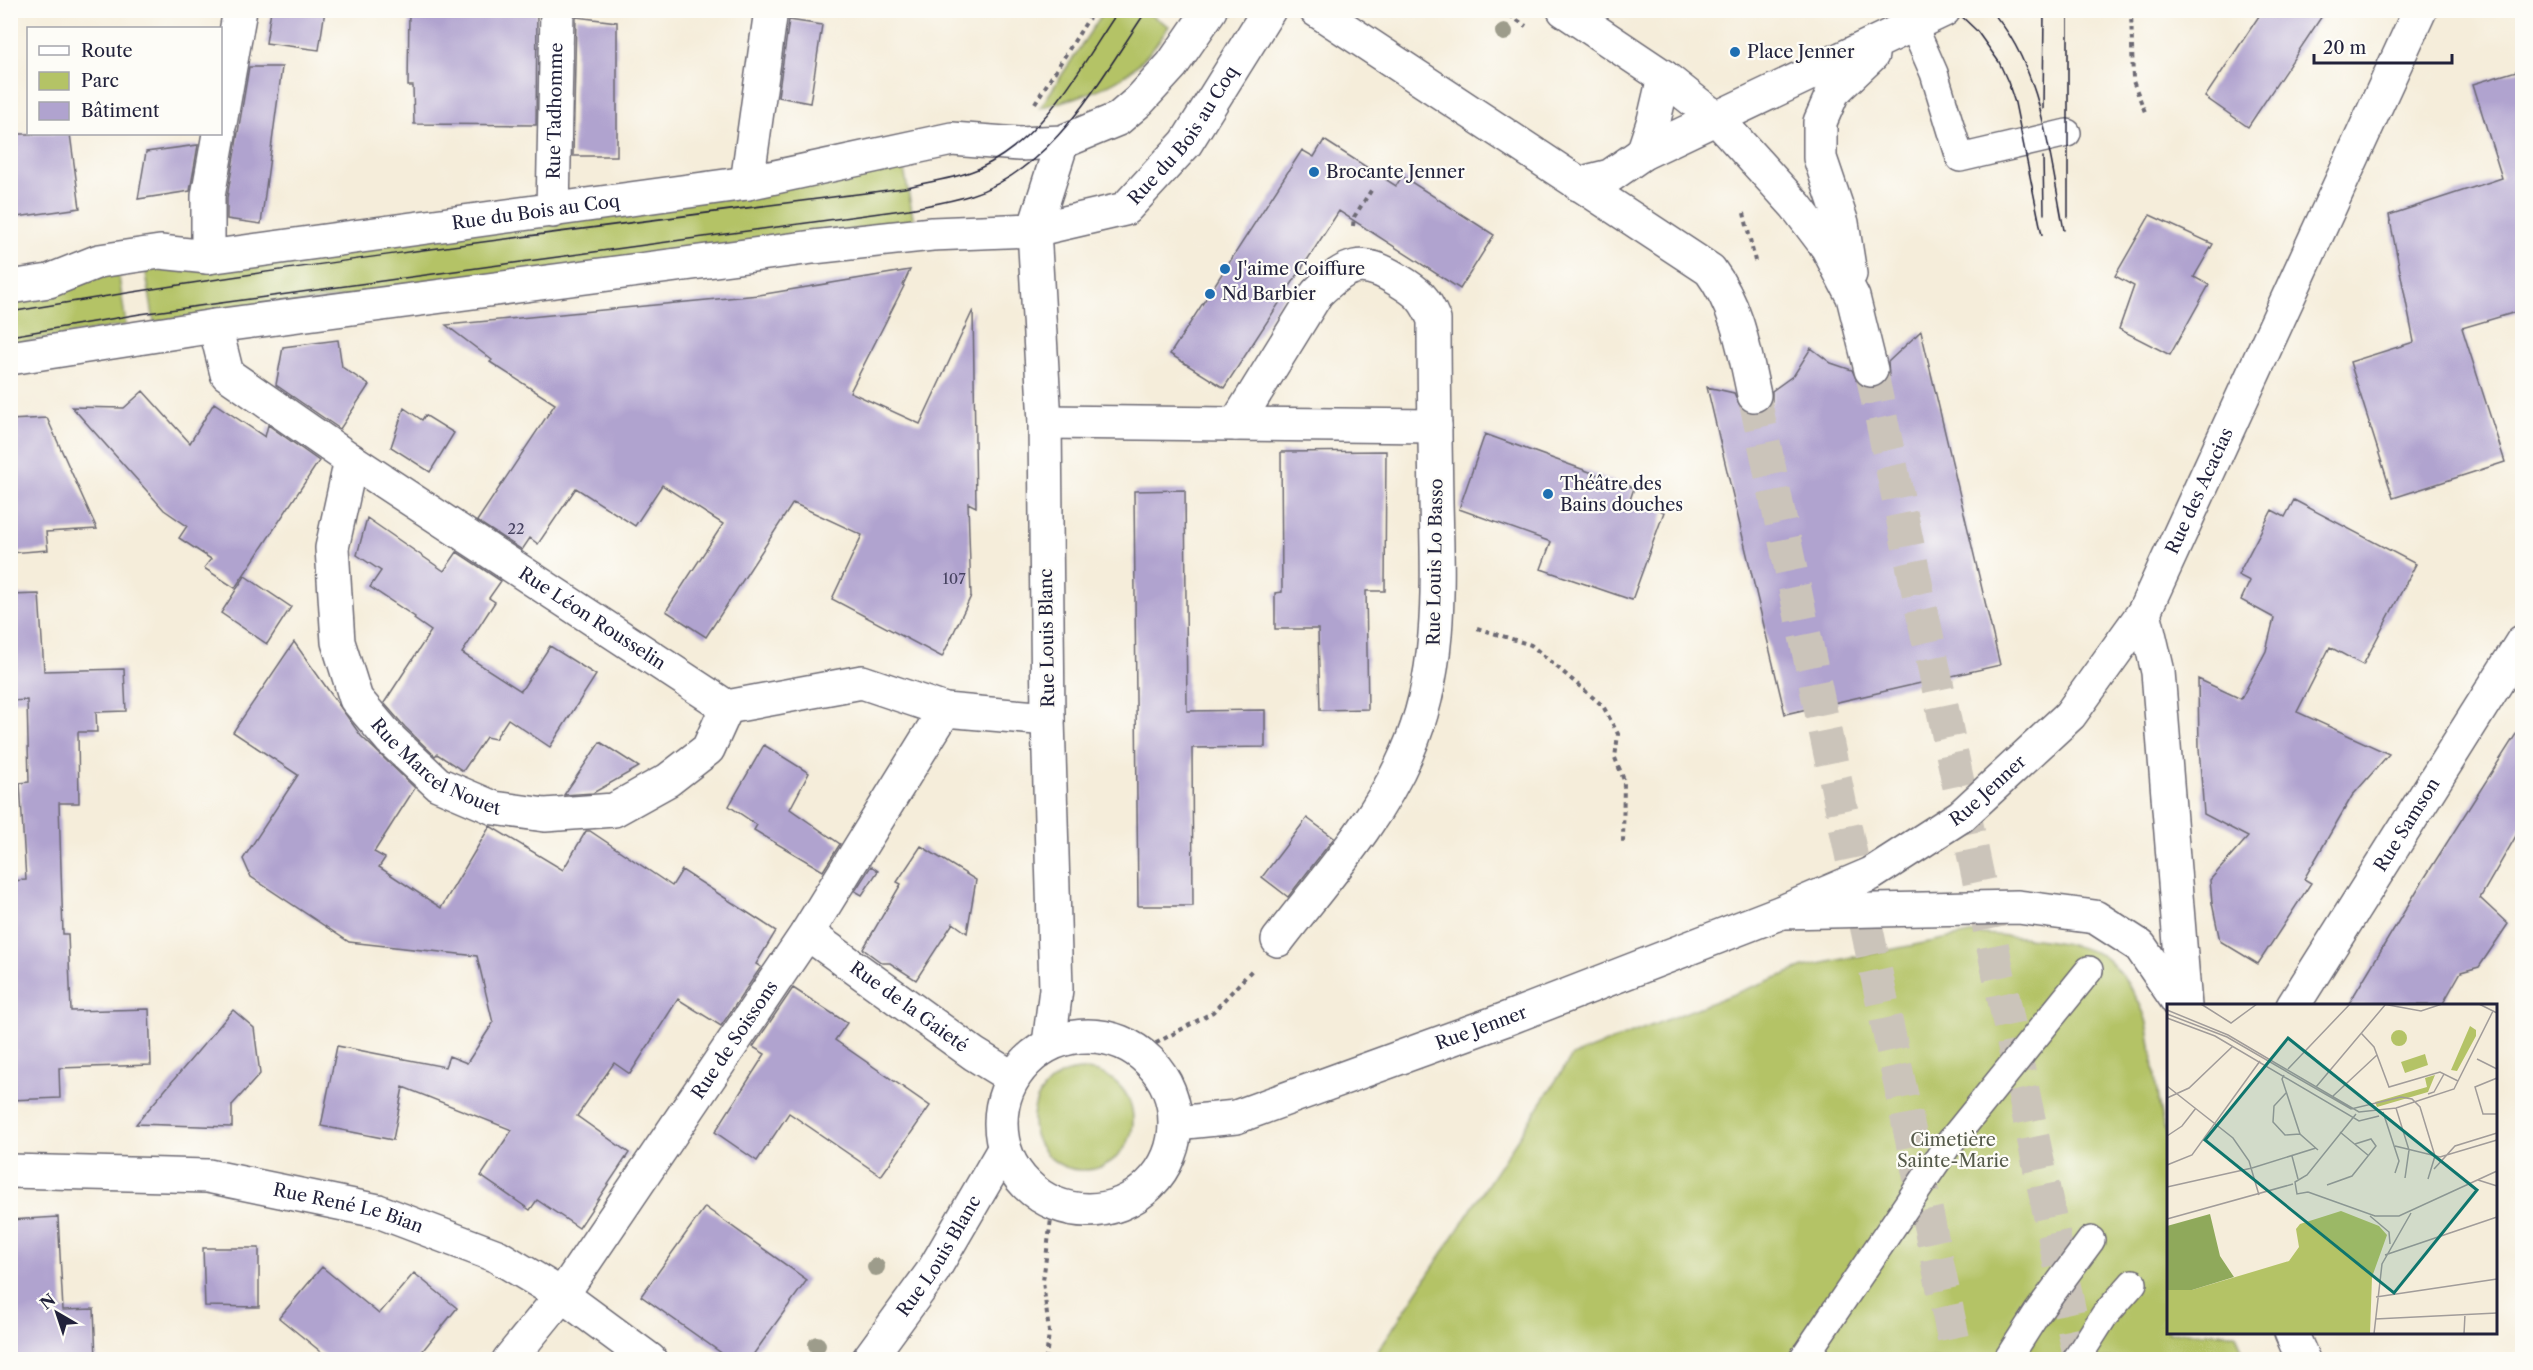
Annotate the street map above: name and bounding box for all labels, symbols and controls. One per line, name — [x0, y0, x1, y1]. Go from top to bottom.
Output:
legend — [27, 27, 222, 135]
scale bar — [2314, 27, 2452, 65]
text: 20 m — [2323, 37, 2367, 59]
text: Route — [81, 40, 133, 62]
place label: Place Jenner — [1747, 41, 1855, 63]
street label: Rue Tadhomme — [543, 42, 567, 180]
marker: Place Jenner — [1728, 45, 1742, 59]
street label: Rue du Bois au Coq — [1123, 62, 1242, 209]
text: Parc — [81, 70, 119, 92]
text: Bâtiment — [81, 100, 160, 122]
place label: Brocante Jenner — [1326, 161, 1465, 183]
marker: Brocante Jenner — [1307, 165, 1321, 179]
street label: Rue du Bois au Coq — [450, 190, 621, 234]
place label: J'aime Coiffure — [1234, 258, 1365, 280]
marker: J'aime Coiffure — [1218, 262, 1232, 276]
place label: Nd Barbier — [1222, 283, 1316, 305]
marker: Nd Barbier — [1203, 287, 1217, 301]
street label: Rue des Acacias — [2161, 424, 2238, 558]
place label: Théâtre des Bains douches — [1560, 473, 1683, 516]
street label: Rue Louis Lo Basso — [1423, 478, 1447, 646]
marker: Théâtre des Bains douches — [1541, 487, 1555, 501]
house number: 22 — [507, 519, 525, 538]
street label: Rue Léon Rousselin — [515, 562, 670, 675]
street label: Rue Louis Blanc — [1035, 568, 1059, 708]
house number: 107 — [942, 569, 966, 588]
street label: Rue Marcel Nouet — [366, 714, 502, 820]
street label: Rue Jenner — [1946, 750, 2031, 831]
street label: Rue Samson — [2369, 774, 2445, 876]
street label: Rue de la Gaieté — [846, 957, 972, 1057]
street label: Rue de Soissons — [687, 976, 783, 1103]
street label: Rue Jenner — [1432, 1001, 1530, 1055]
inset map — [2167, 1004, 2497, 1334]
park label: Cimetière Sainte-Marie — [1897, 1129, 2009, 1172]
street label: Rue René Le Bian — [271, 1179, 426, 1238]
street label: Rue Louis Blanc — [892, 1192, 985, 1321]
north arrow — [27, 1283, 87, 1343]
text: N — [36, 1289, 59, 1313]

